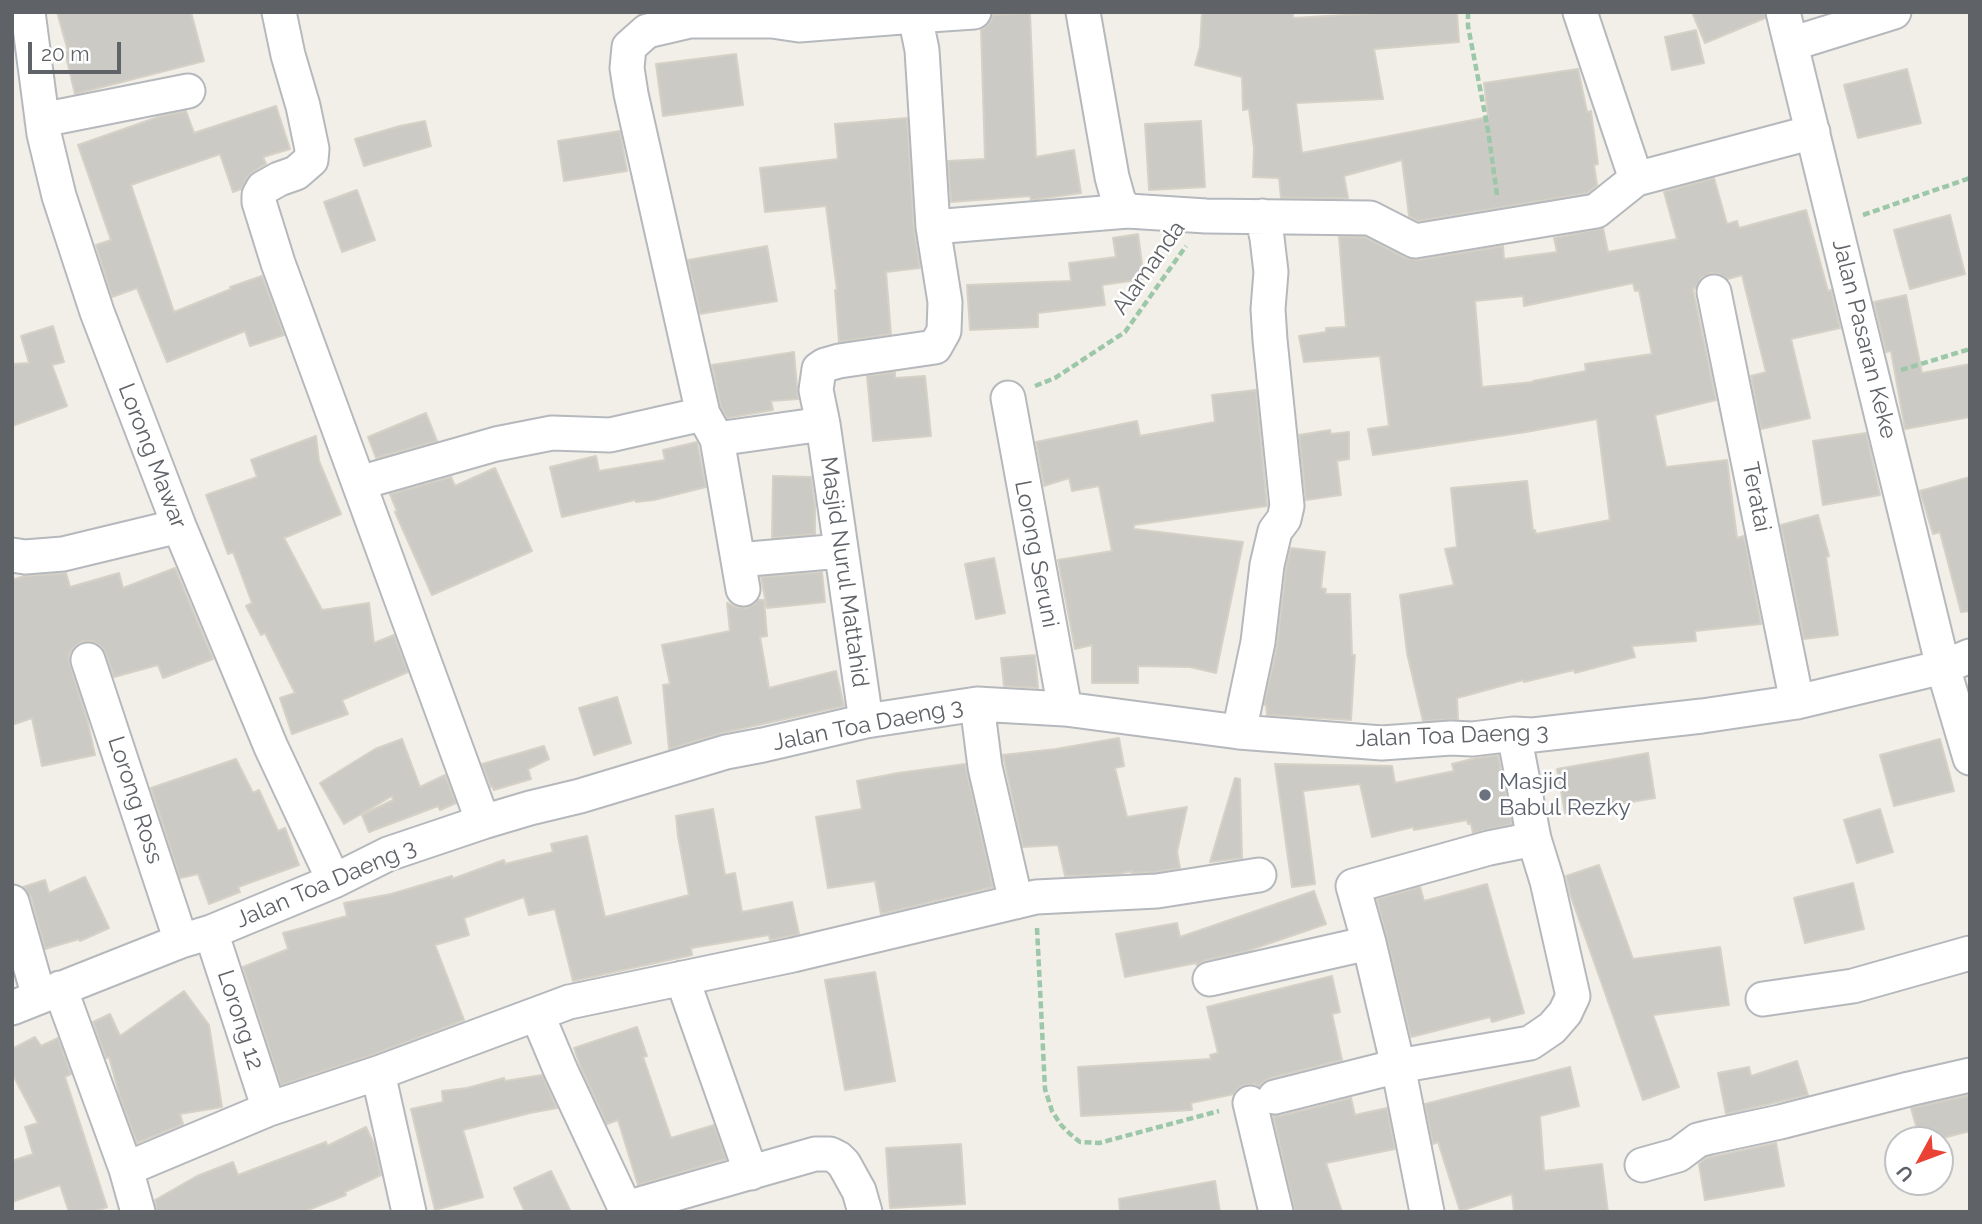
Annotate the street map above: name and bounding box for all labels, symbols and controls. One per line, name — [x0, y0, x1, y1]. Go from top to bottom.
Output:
scale bar — [32, 28, 124, 72]
text: 20 m — [41, 41, 89, 66]
street label: Alamanda — [1107, 216, 1191, 320]
street label: Jalan Pasaran Keke — [1826, 237, 1902, 441]
street label: Lorong Mawar — [112, 380, 192, 532]
street label: Masjid Nurul Mattahid — [814, 455, 874, 689]
street label: Teratai — [1736, 460, 1776, 534]
street label: Lorong Seruni — [1008, 478, 1064, 630]
street label: Jalan Toa Daeng 3 — [771, 693, 965, 757]
street label: Jalan Toa Daeng 3 — [1355, 719, 1549, 753]
street label: Lorong Ross — [101, 733, 169, 867]
place label: Masjid Babul Rezky — [1499, 768, 1631, 822]
marker: Masjid Babul Rezky — [1477, 787, 1493, 803]
street label: Jalan Toa Daeng 3 — [232, 834, 420, 934]
street label: Lorong 12 — [211, 966, 269, 1074]
north arrow — [1884, 1126, 1954, 1196]
text: U — [1892, 1161, 1918, 1186]

